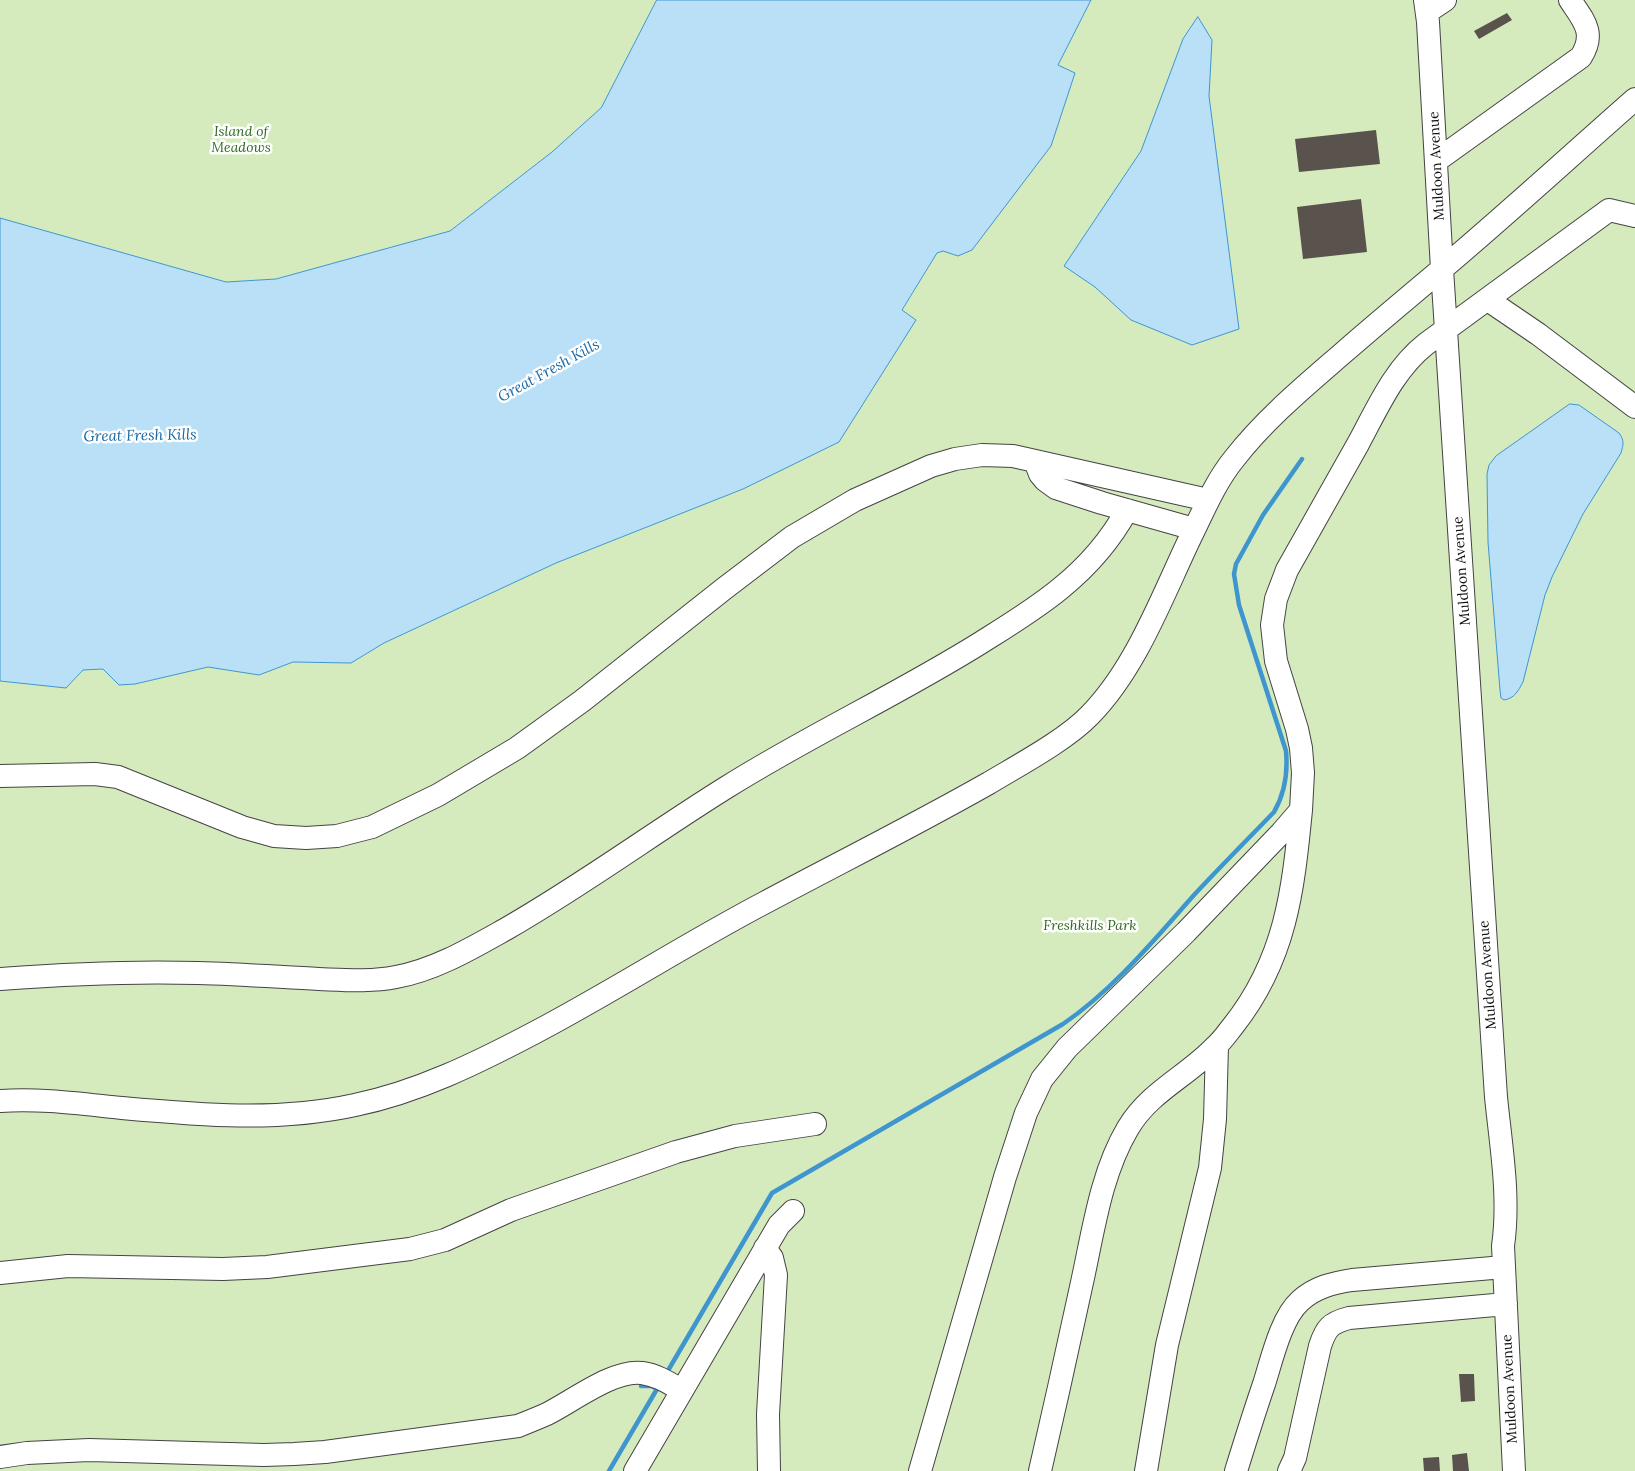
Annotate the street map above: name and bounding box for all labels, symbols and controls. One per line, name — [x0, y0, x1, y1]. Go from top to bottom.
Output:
street label: Muldoon Avenue — [1426, 111, 1448, 221]
park label: Island of Meadows — [211, 124, 271, 156]
water label: Great Fresh Kills — [495, 336, 603, 406]
water label: Great Fresh Kills — [83, 426, 197, 446]
street label: Muldoon Avenue — [1450, 516, 1474, 626]
park label: Freshkills Park — [1043, 918, 1137, 934]
street label: Muldoon Avenue — [1476, 920, 1500, 1030]
street label: Muldoon Avenue — [1499, 1334, 1521, 1444]

